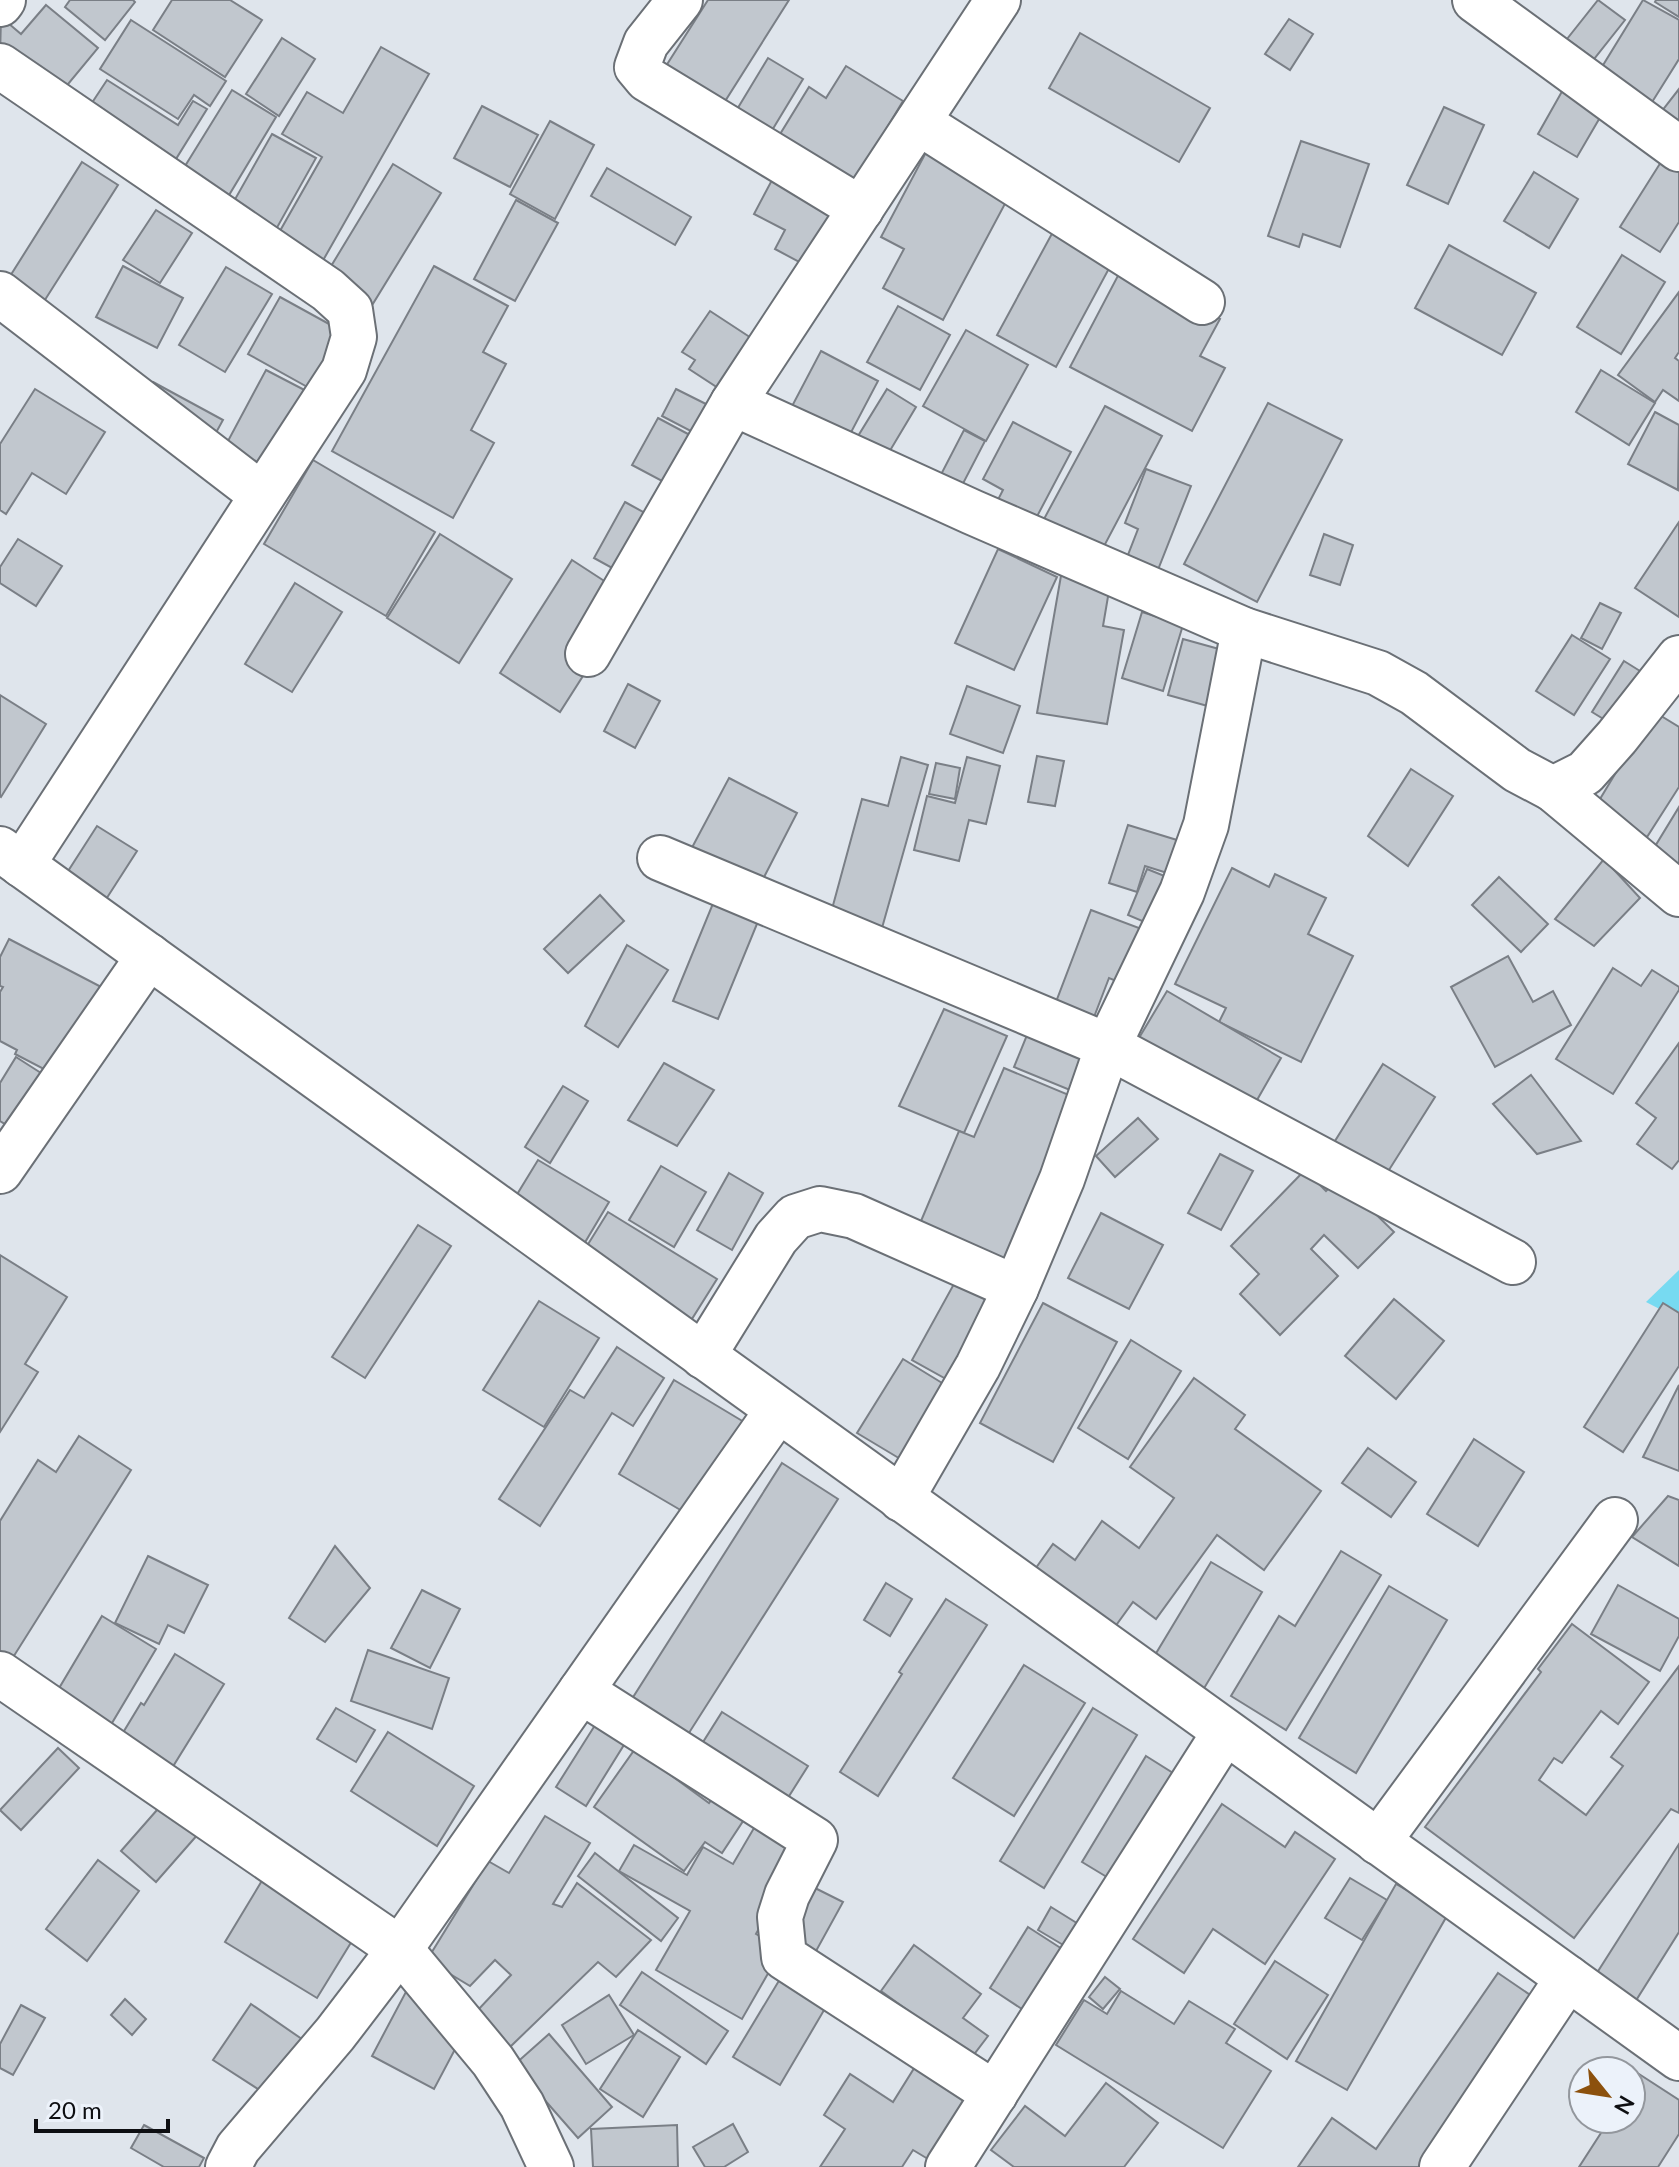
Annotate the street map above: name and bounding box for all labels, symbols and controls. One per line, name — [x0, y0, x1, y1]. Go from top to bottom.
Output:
north arrow — [1567, 2055, 1647, 2135]
scale bar — [36, 2083, 168, 2133]
text: N — [1609, 2091, 1641, 2119]
text: 20 m — [48, 2095, 102, 2124]

